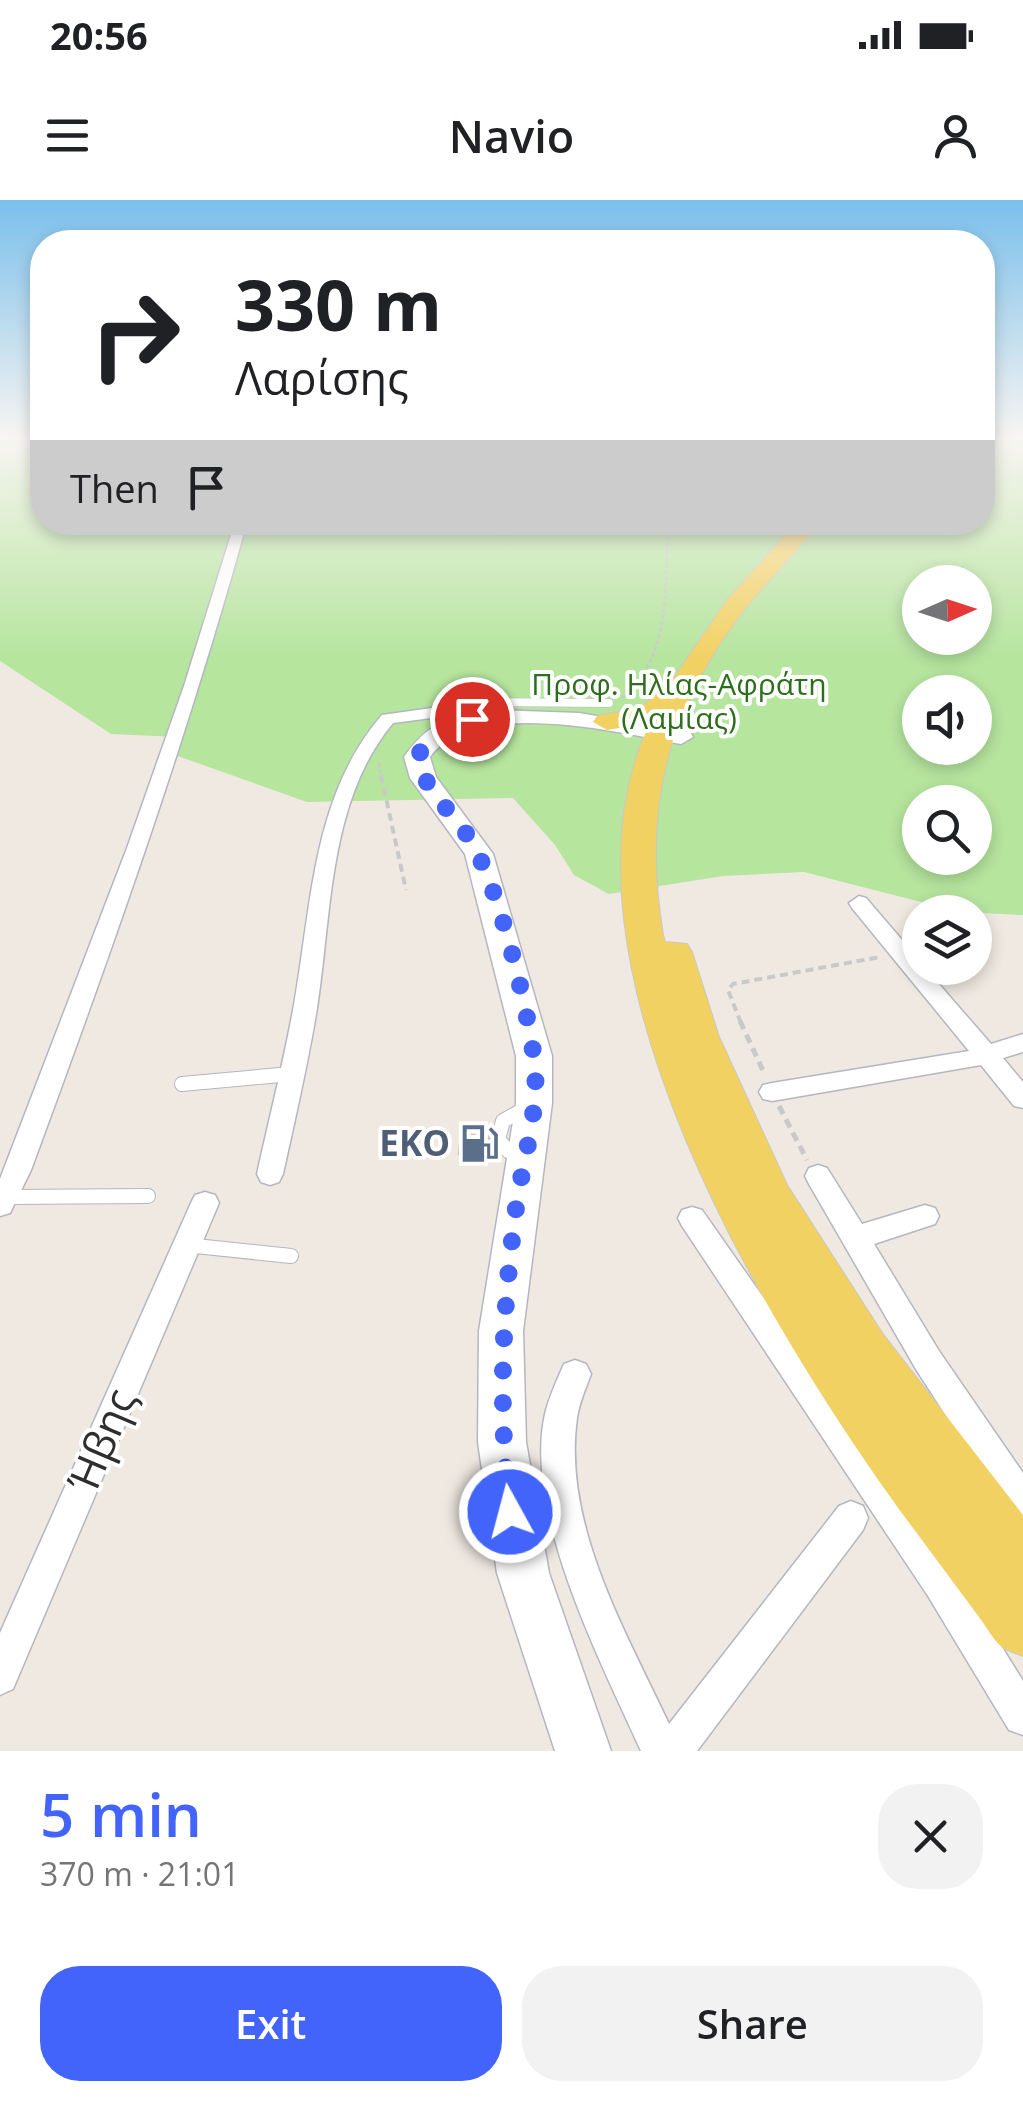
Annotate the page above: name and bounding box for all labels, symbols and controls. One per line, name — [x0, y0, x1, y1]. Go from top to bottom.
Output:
text: 20:56 — [50, 9, 148, 61]
text: Navio — [449, 105, 574, 166]
icon: menu — [40, 108, 95, 163]
icon: person — [928, 108, 983, 163]
text: 330 m — [235, 256, 442, 352]
icon: right — [70, 270, 200, 400]
text: Λαρίσης — [235, 347, 409, 408]
icon: arrive — [179, 460, 234, 515]
text: Then — [70, 462, 159, 514]
north arrow — [902, 565, 992, 655]
map controls — [902, 565, 992, 985]
park label: Προφ. Ηλίας-Αφράτη (Λαμίας) — [531, 663, 827, 738]
button: sound — [902, 675, 992, 765]
pin — [430, 677, 515, 762]
icon: arrive — [445, 692, 500, 747]
button: search — [902, 785, 992, 875]
button: layers — [902, 895, 992, 985]
place label: EKO — [379, 1119, 450, 1166]
fuel station icon: EKO — [459, 1123, 501, 1165]
street label: Ήβης — [53, 1379, 148, 1501]
position arrow — [458, 1460, 562, 1564]
text: 5 min — [40, 1773, 202, 1855]
button: close — [878, 1784, 983, 1889]
text: 370 m · 21:01 — [40, 1852, 239, 1895]
button: Exit — [40, 1966, 502, 2081]
button: Share — [522, 1966, 983, 2081]

